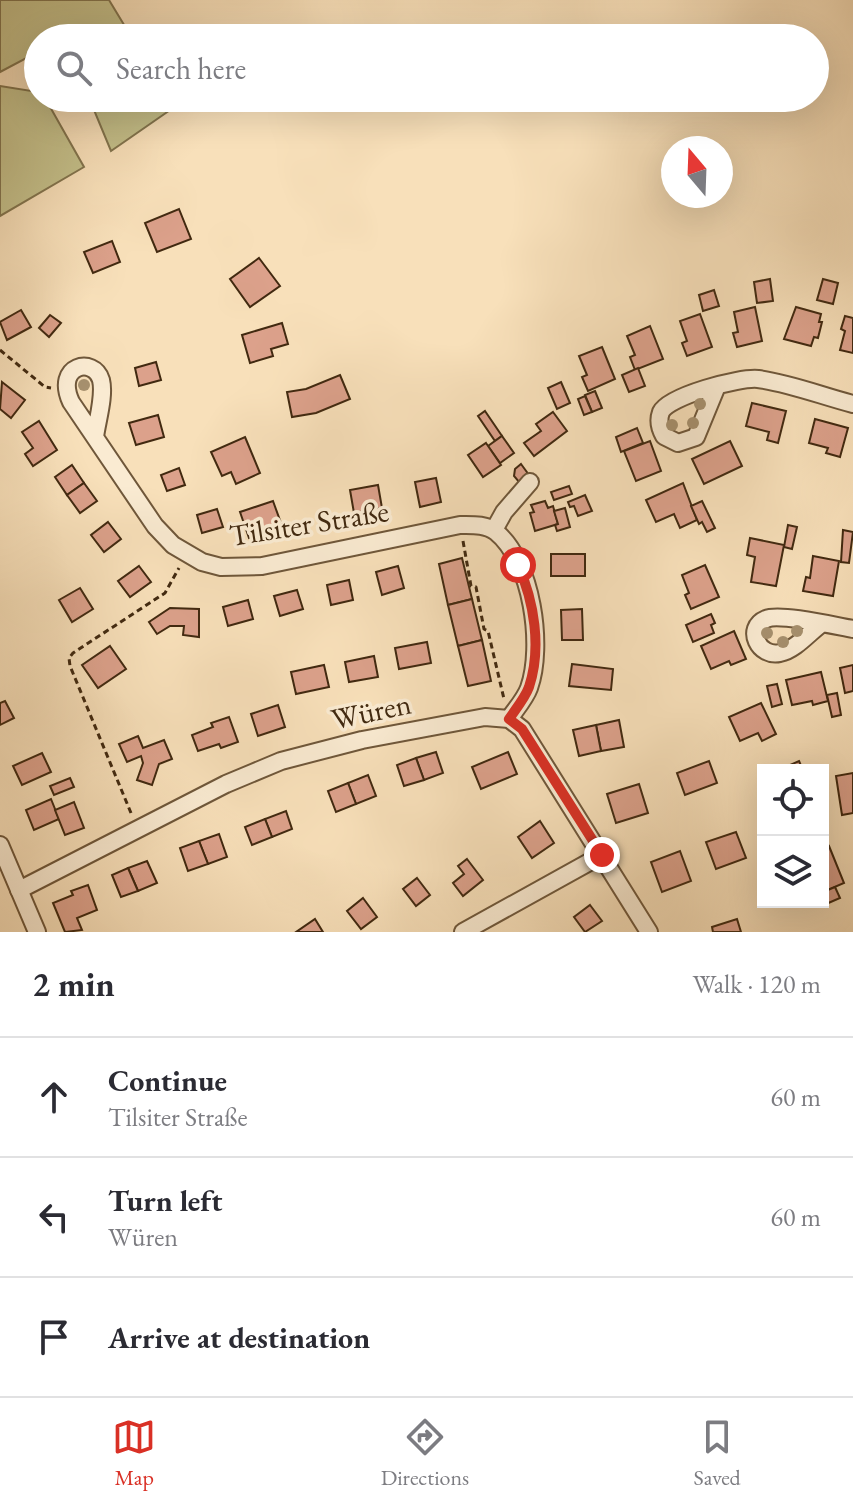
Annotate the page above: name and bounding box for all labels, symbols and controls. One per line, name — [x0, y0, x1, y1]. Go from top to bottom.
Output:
search box — [24, 24, 829, 112]
icon: search — [52, 46, 96, 90]
text: Search here — [116, 49, 246, 88]
north arrow — [661, 136, 733, 208]
street label: Tilsiter Straße — [226, 491, 392, 555]
route start — [500, 547, 536, 583]
street label: Würen — [327, 683, 415, 738]
map controls — [757, 764, 829, 908]
button: locate — [757, 764, 829, 836]
button: layers — [757, 836, 829, 908]
route end — [584, 837, 620, 873]
text: 2 min — [32, 962, 115, 1006]
text: Walk · 120 m — [693, 967, 821, 1001]
text: Continue — [108, 1061, 227, 1100]
icon: ahead — [32, 1075, 76, 1119]
text: 60 m — [771, 1080, 821, 1114]
text: Tilsiter Straße — [108, 1100, 248, 1134]
text: Turn left — [108, 1181, 222, 1220]
icon: left — [32, 1195, 76, 1239]
text: 60 m — [771, 1200, 821, 1234]
text: Würen — [108, 1220, 178, 1254]
icon: arrive — [32, 1315, 76, 1359]
text: Arrive at destination — [108, 1318, 370, 1357]
tab: Map — [112, 1415, 156, 1492]
tab: Directions — [381, 1415, 469, 1492]
tab: Saved — [694, 1415, 741, 1492]

